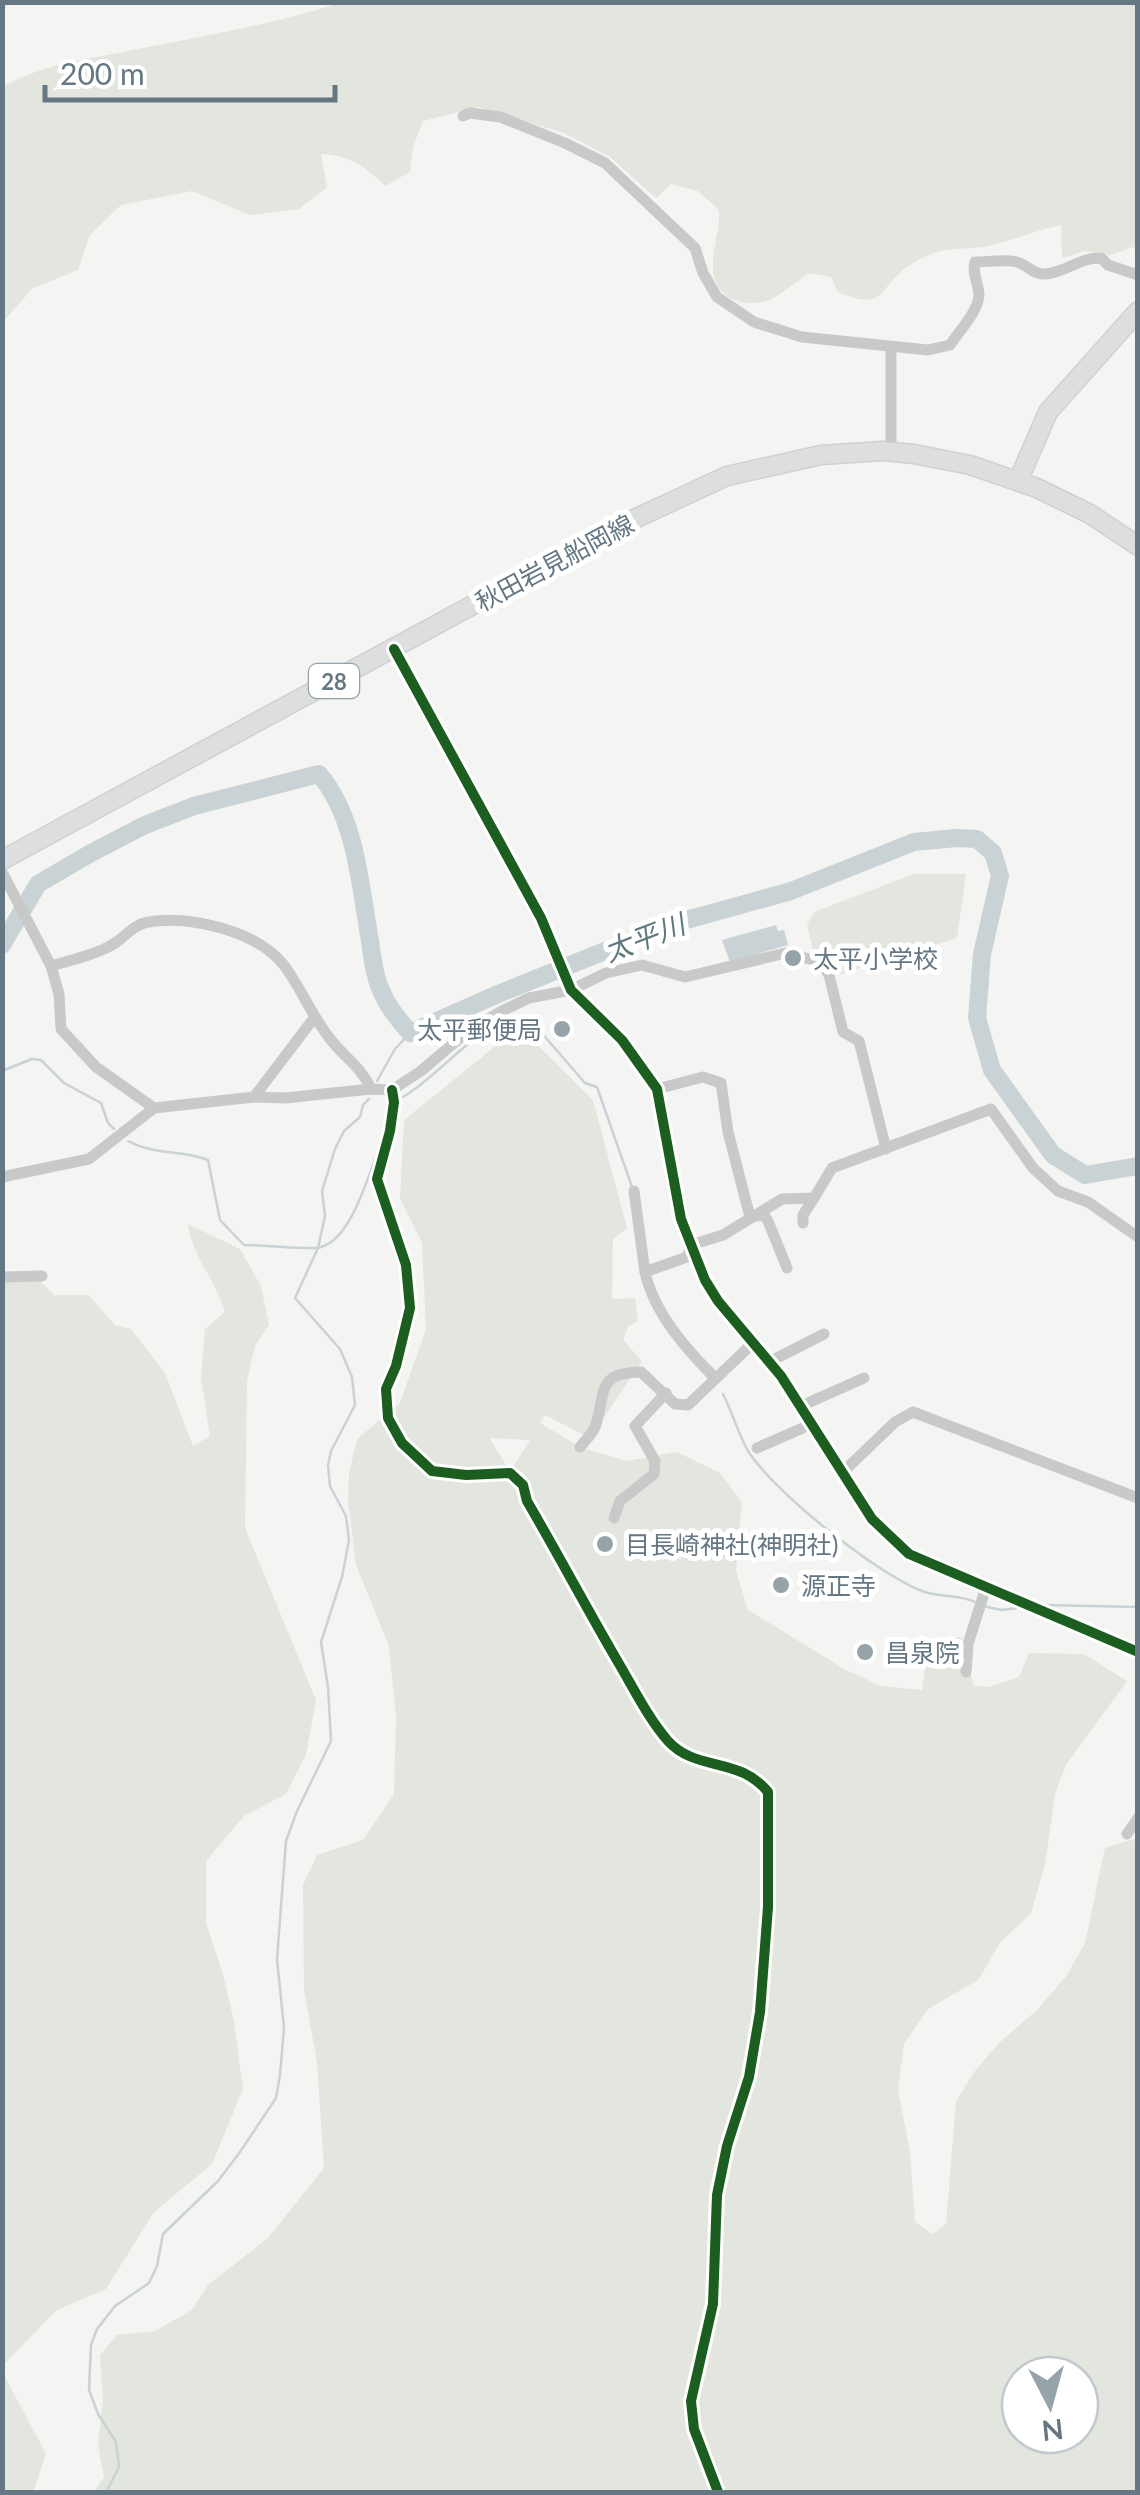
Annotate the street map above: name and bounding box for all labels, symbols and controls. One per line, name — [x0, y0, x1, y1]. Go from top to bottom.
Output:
scale bar — [45, 40, 335, 102]
text: 200 m — [60, 55, 145, 91]
street label: 秋田岩見船岡線 — [470, 508, 638, 616]
road number: 28 — [309, 664, 359, 698]
water label: 太平川 — [599, 905, 692, 968]
place label: 太平小学校 — [813, 943, 938, 973]
marker: 太平小学校 — [782, 947, 804, 969]
place label: 太平郵便局 — [417, 1014, 542, 1044]
marker: 太平郵便局 — [551, 1018, 573, 1040]
place label: 目長崎神社(神明社) — [625, 1529, 838, 1559]
marker: 目長崎神社(神明社) — [594, 1533, 616, 1555]
place label: 源正寺 — [801, 1570, 876, 1600]
marker: 源正寺 — [770, 1574, 792, 1596]
place label: 昌泉院 — [885, 1637, 960, 1667]
marker: 昌泉院 — [854, 1641, 876, 1663]
north arrow — [1000, 2355, 1100, 2455]
text: N — [1040, 2413, 1065, 2449]

